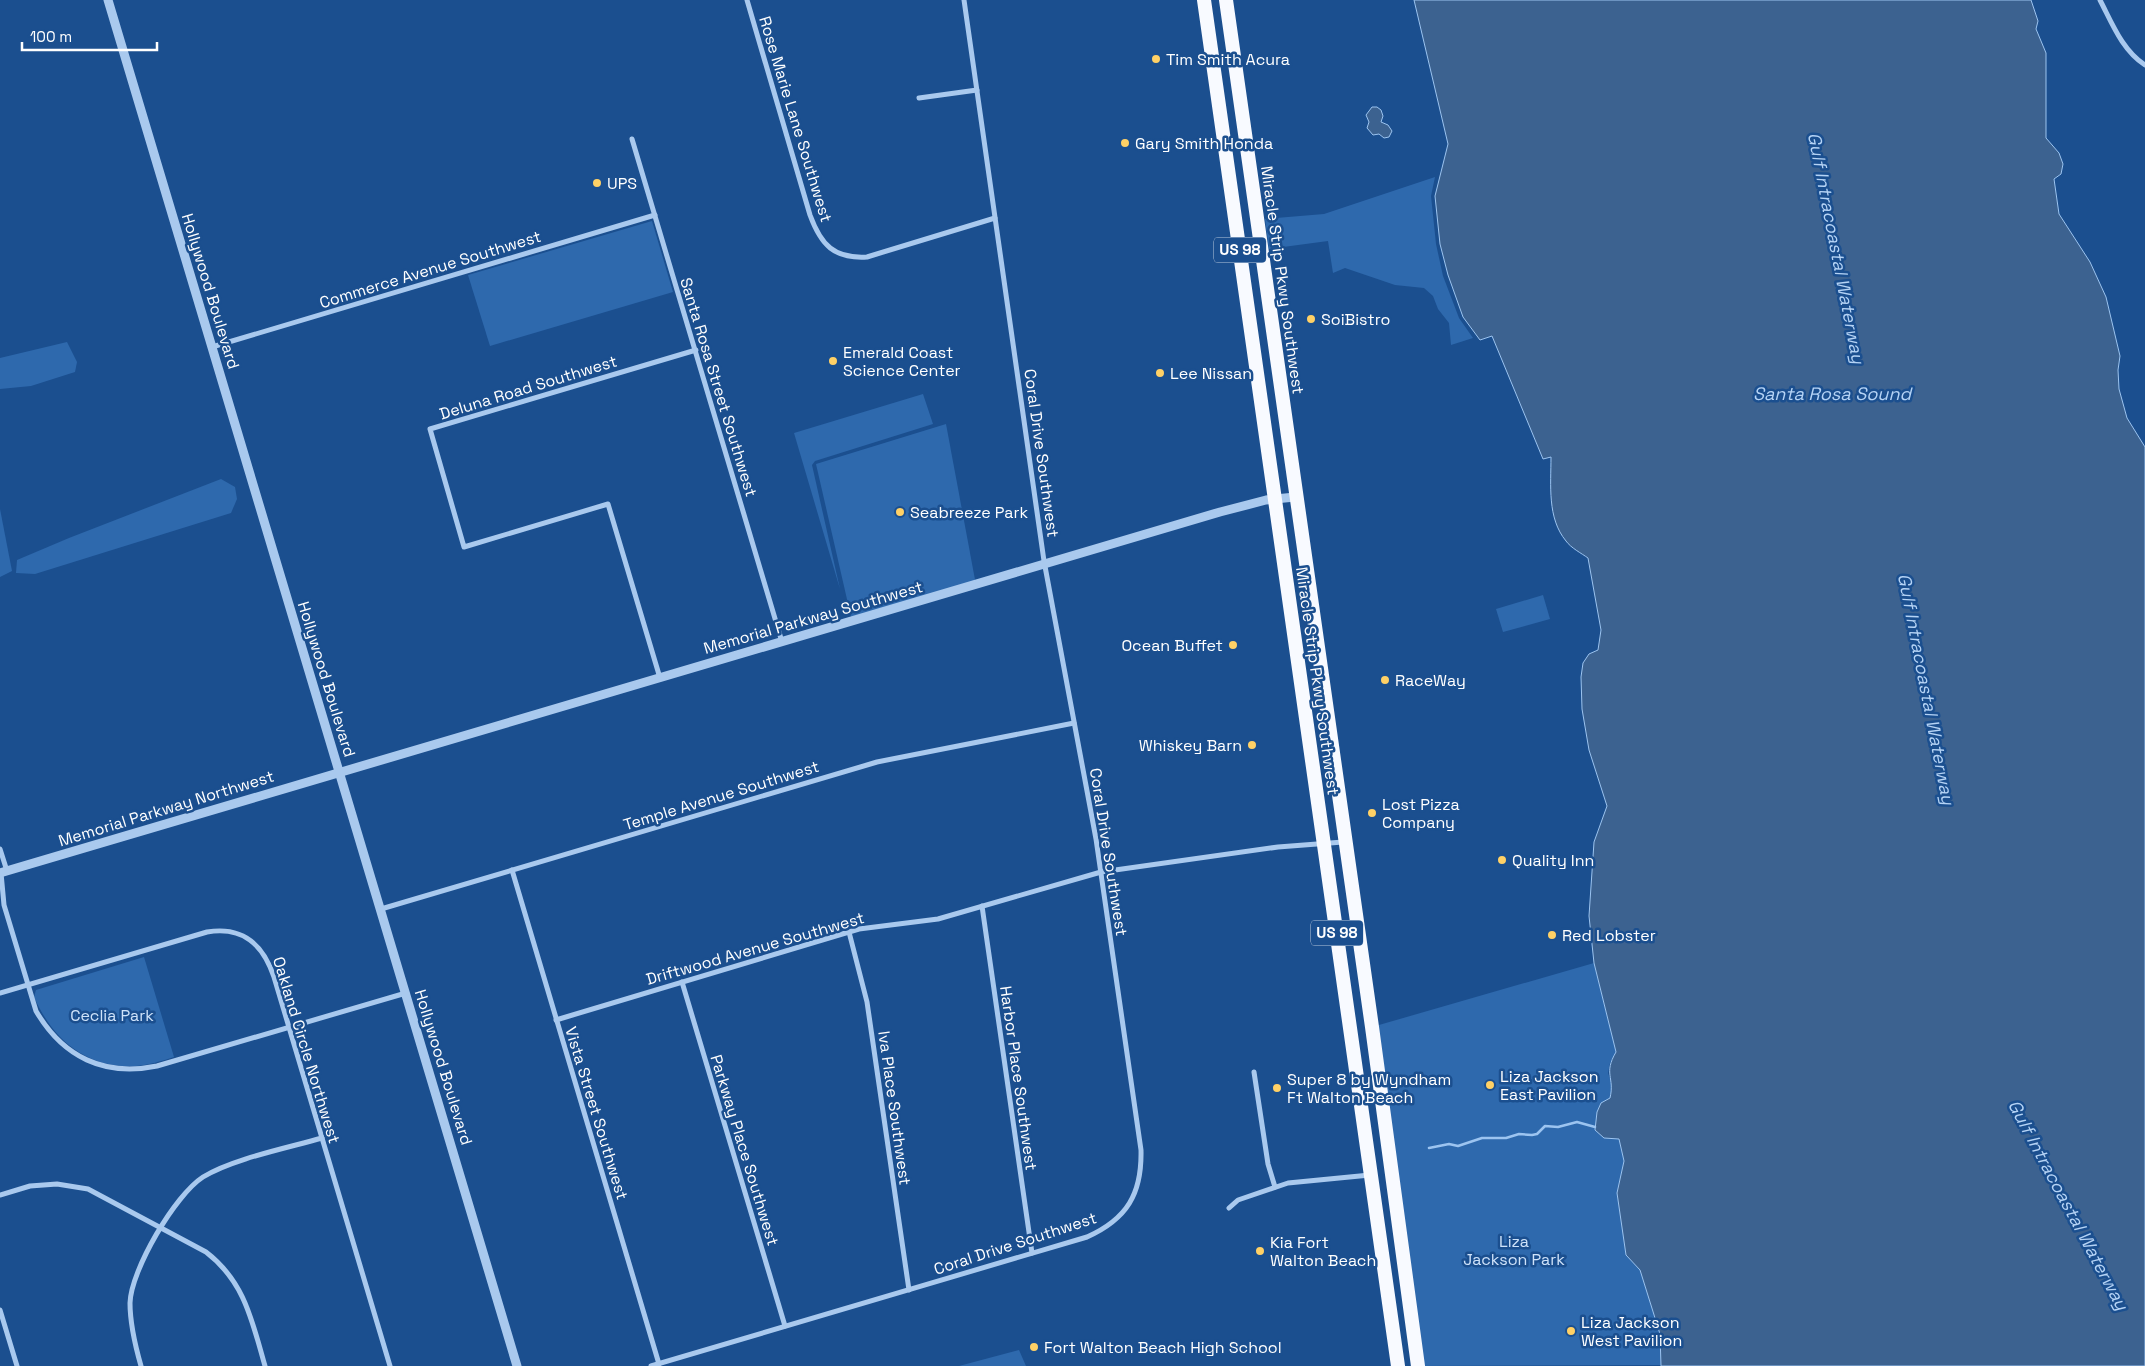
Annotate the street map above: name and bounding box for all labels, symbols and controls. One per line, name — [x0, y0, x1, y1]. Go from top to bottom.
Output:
street label: Rose Marie Lane Southwest — [754, 14, 837, 225]
scale bar — [22, 20, 158, 52]
text: 100 m — [30, 27, 72, 46]
place label: Tim Smith Acura — [1166, 49, 1290, 70]
marker: Tim Smith Acura — [1150, 53, 1162, 65]
water label: Gulf Intracoastal Waterway — [1803, 130, 1870, 366]
place label: Gary Smith Honda — [1135, 133, 1273, 154]
marker: Gary Smith Honda — [1119, 137, 1131, 149]
street label: Miracle Strip Pkwy Southwest — [1256, 165, 1309, 396]
place label: UPS — [607, 173, 637, 194]
marker: UPS — [591, 177, 603, 189]
street label: Hollywood Boulevard — [177, 211, 244, 372]
street label: Commerce Avenue Southwest — [317, 226, 544, 313]
road number: US 98 — [1214, 238, 1266, 262]
street label: Santa Rosa Street Southwest — [675, 275, 762, 499]
place label: SoiBistro — [1321, 309, 1390, 330]
marker: SoiBistro — [1305, 313, 1317, 325]
place label: Emerald Coast Science Center — [843, 342, 961, 381]
street label: Deluna Road Southwest — [437, 350, 619, 425]
marker: Emerald Coast Science Center — [827, 355, 839, 367]
place label: Lee Nissan — [1170, 363, 1252, 384]
street label: Coral Drive Southwest — [1019, 367, 1064, 539]
marker: Lee Nissan — [1154, 367, 1166, 379]
water label: Santa Rosa Sound — [1753, 382, 1913, 405]
place label: Seabreeze Park — [910, 502, 1028, 523]
marker: Seabreeze Park — [894, 506, 906, 518]
street label: Miracle Strip Pkwy Southwest — [1291, 566, 1344, 797]
water label: Gulf Intracoastal Waterway — [1893, 571, 1960, 807]
street label: Memorial Parkway Southwest — [701, 576, 925, 659]
street label: Hollywood Boulevard — [293, 599, 360, 760]
place label: Ocean Buffet — [1121, 635, 1223, 656]
marker: Ocean Buffet — [1227, 639, 1239, 651]
place label: RaceWay — [1395, 670, 1466, 691]
marker: RaceWay — [1379, 674, 1391, 686]
place label: Whiskey Barn — [1139, 735, 1242, 756]
marker: Whiskey Barn — [1246, 739, 1258, 751]
street label: Temple Avenue Southwest — [621, 756, 822, 835]
street label: Memorial Parkway Northwest — [56, 766, 277, 851]
street label: Coral Drive Southwest — [1085, 767, 1132, 938]
place label: Lost Pizza Company — [1382, 794, 1460, 833]
marker: Lost Pizza Company — [1366, 807, 1378, 819]
place label: Quality Inn — [1512, 850, 1594, 871]
marker: Quality Inn — [1496, 854, 1508, 866]
street label: Driftwood Avenue Southwest — [643, 907, 867, 990]
road number: US 98 — [1311, 920, 1363, 946]
place label: Red Lobster — [1562, 925, 1656, 946]
marker: Red Lobster — [1546, 929, 1558, 941]
street label: Oakland Circle Northwest — [268, 954, 345, 1146]
street label: Harbor Place Southwest — [995, 984, 1042, 1172]
street label: Hollywood Boulevard — [410, 987, 477, 1148]
park label: Ceclia Park — [70, 1005, 154, 1026]
street label: Vista Street Southwest — [560, 1024, 633, 1202]
street label: Iva Place Southwest — [873, 1030, 916, 1187]
street label: Parkway Place Southwest — [705, 1052, 784, 1248]
place label: Liza Jackson East Pavilion — [1500, 1066, 1598, 1105]
place label: Super 8 by Wyndham Ft Walton Beach — [1287, 1069, 1451, 1108]
marker: Liza Jackson East Pavilion — [1484, 1079, 1496, 1091]
marker: Super 8 by Wyndham Ft Walton Beach — [1271, 1082, 1283, 1094]
water label: Gulf Intracoastal Waterway — [2003, 1096, 2134, 1315]
street label: Coral Drive Southwest — [931, 1207, 1099, 1280]
park label: Liza Jackson Park — [1463, 1231, 1565, 1270]
place label: Kia Fort Walton Beach — [1270, 1232, 1376, 1271]
marker: Kia Fort Walton Beach — [1254, 1245, 1266, 1257]
place label: Liza Jackson West Pavilion — [1581, 1312, 1682, 1351]
marker: Liza Jackson West Pavilion — [1565, 1325, 1577, 1337]
place label: Fort Walton Beach High School — [1044, 1337, 1282, 1358]
marker: Fort Walton Beach High School — [1028, 1341, 1040, 1353]

